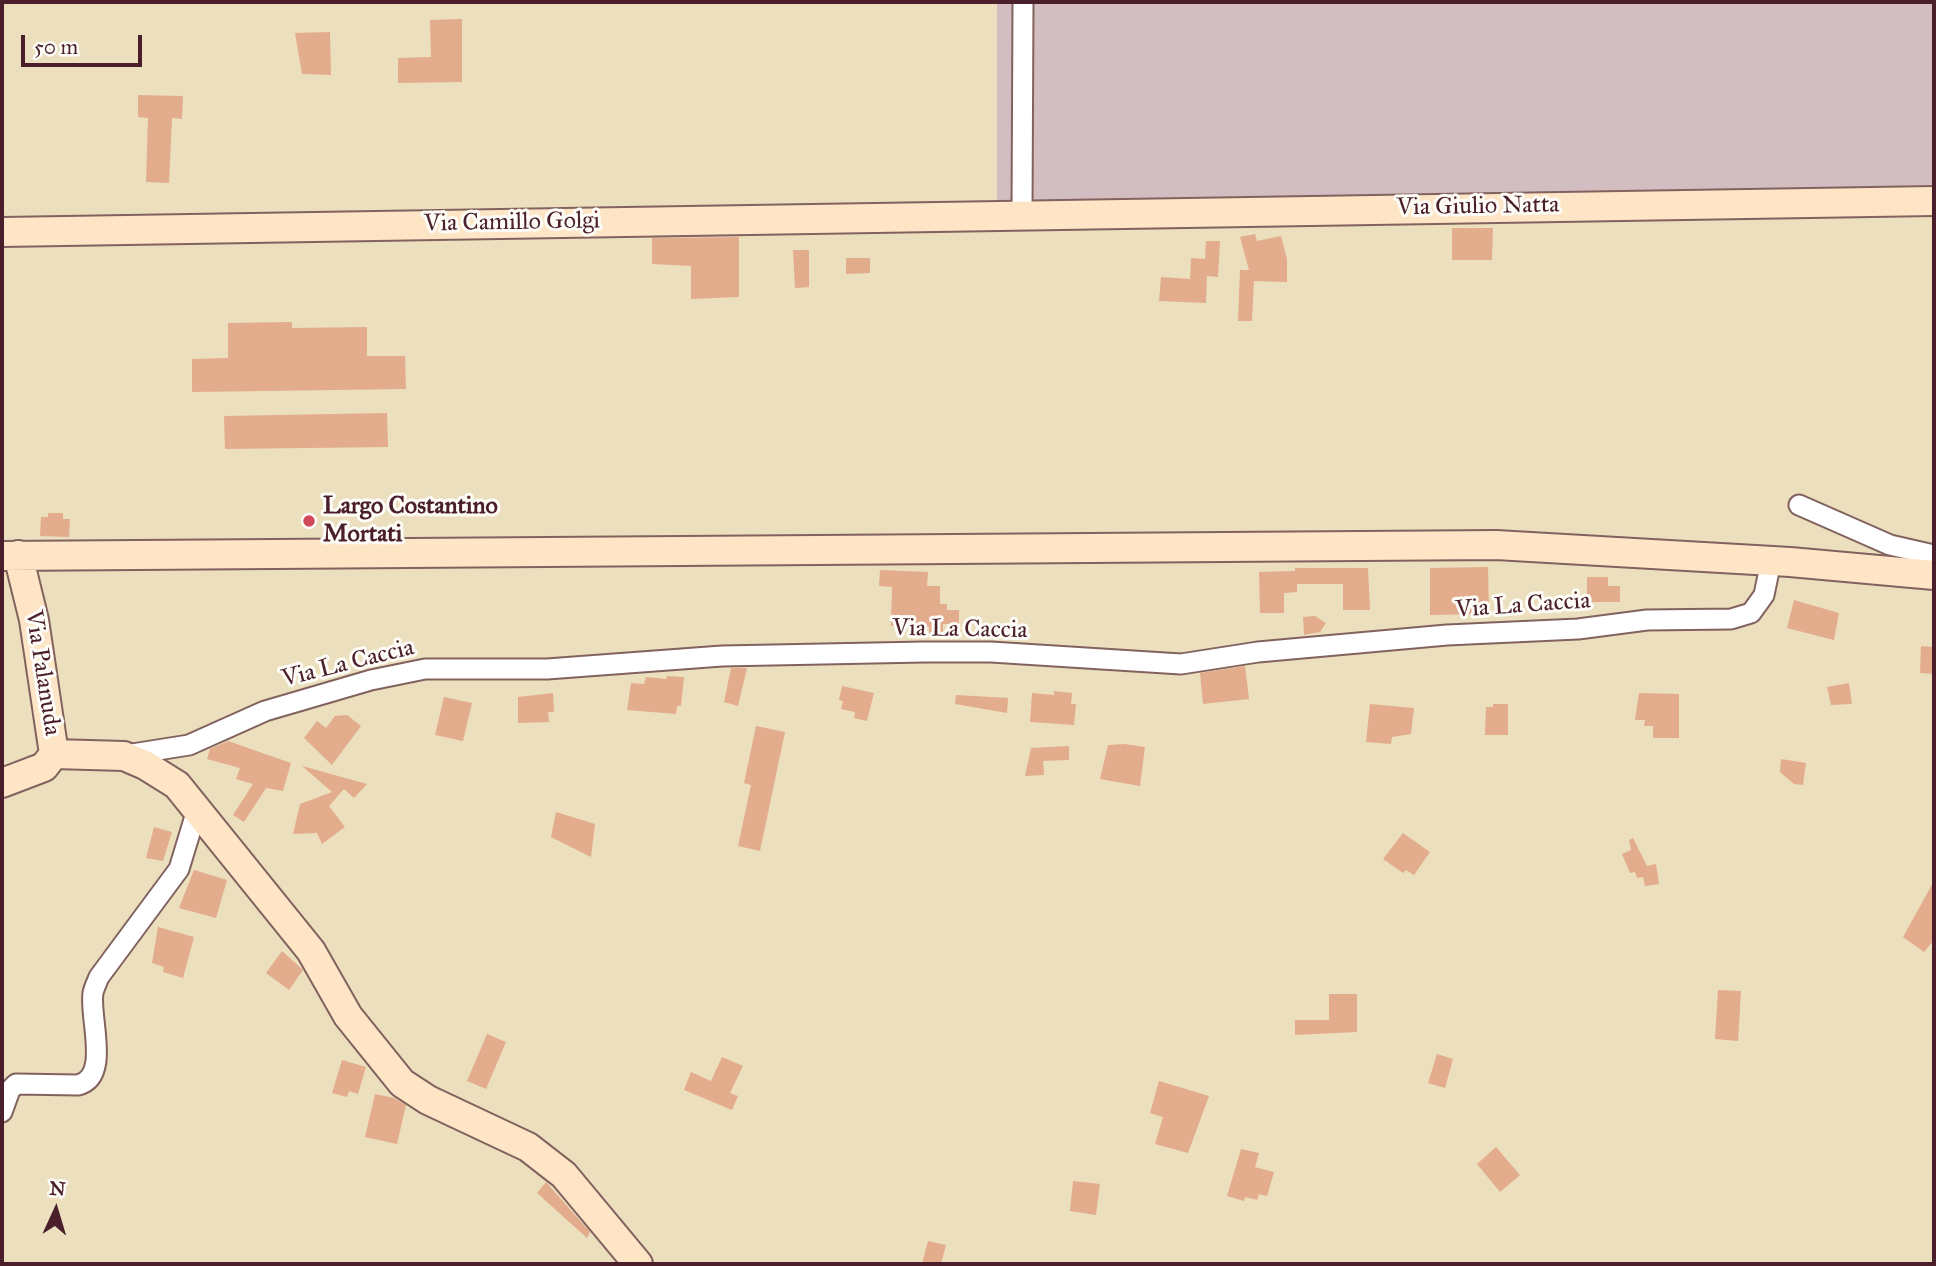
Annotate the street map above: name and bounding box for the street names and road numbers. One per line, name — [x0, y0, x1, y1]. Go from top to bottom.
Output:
street label: Via Giulio Natta — [1396, 191, 1560, 223]
street label: Via Camillo Golgi — [424, 207, 600, 239]
street label: Via La Caccia — [1455, 587, 1591, 625]
street label: Via Palanuda — [18, 608, 66, 738]
street label: Via La Caccia — [892, 614, 1028, 646]
street label: Via La Caccia — [279, 634, 417, 694]

